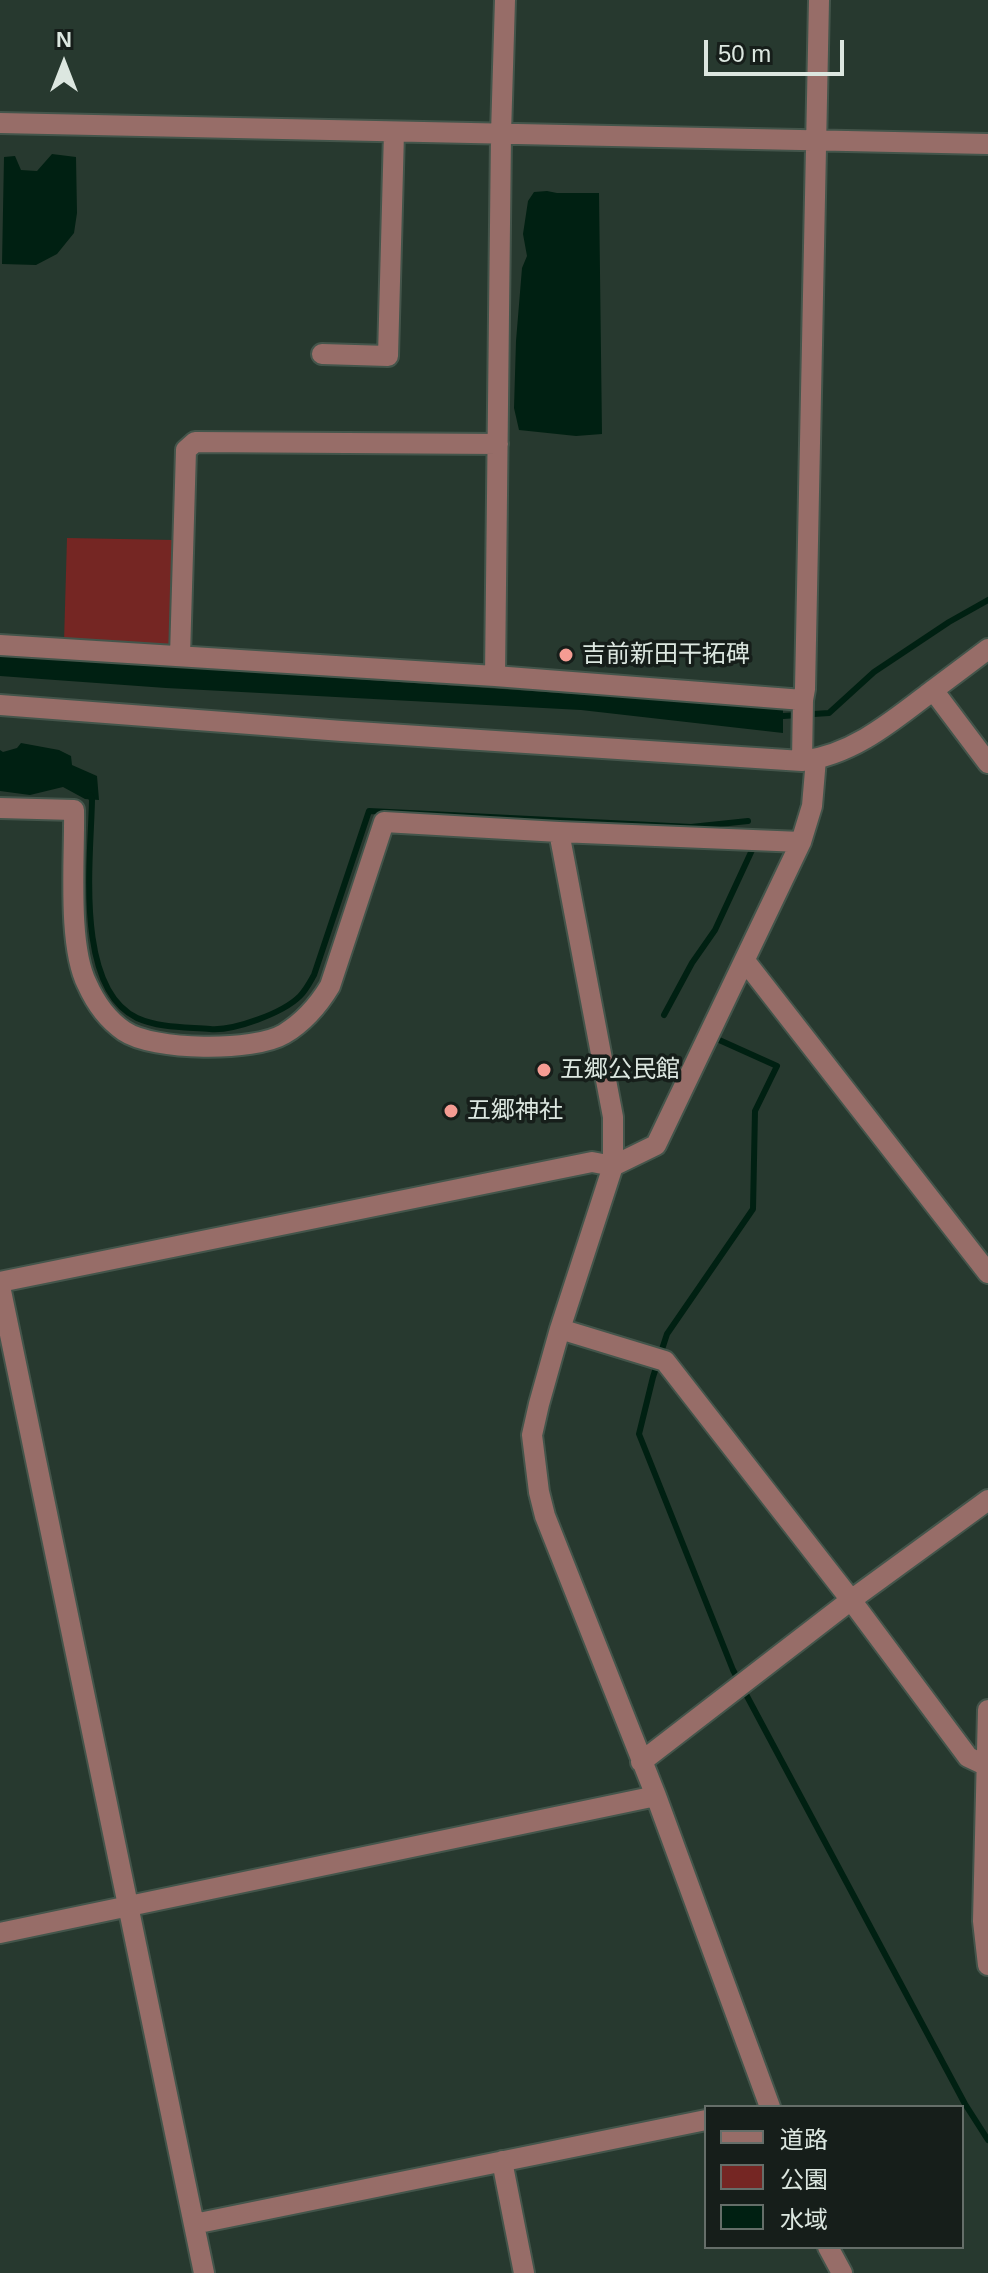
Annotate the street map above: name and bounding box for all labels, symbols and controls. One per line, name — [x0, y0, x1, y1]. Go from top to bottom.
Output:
north arrow — [24, 24, 104, 104]
scale bar — [708, 24, 848, 74]
text: N — [56, 27, 72, 52]
text: 50 m — [718, 40, 771, 67]
place label: 吉前新田干拓碑 — [582, 641, 750, 669]
marker: 吉前新田干拓碑 — [557, 646, 575, 664]
place label: 五郷公民館 — [560, 1056, 680, 1084]
marker: 五郷公民館 — [535, 1061, 553, 1079]
place label: 五郷神社 — [467, 1097, 563, 1125]
marker: 五郷神社 — [442, 1102, 460, 1120]
legend — [704, 2105, 964, 2249]
text: 道路 — [780, 2126, 828, 2153]
text: 公園 — [780, 2166, 828, 2193]
text: 水域 — [780, 2206, 828, 2233]

